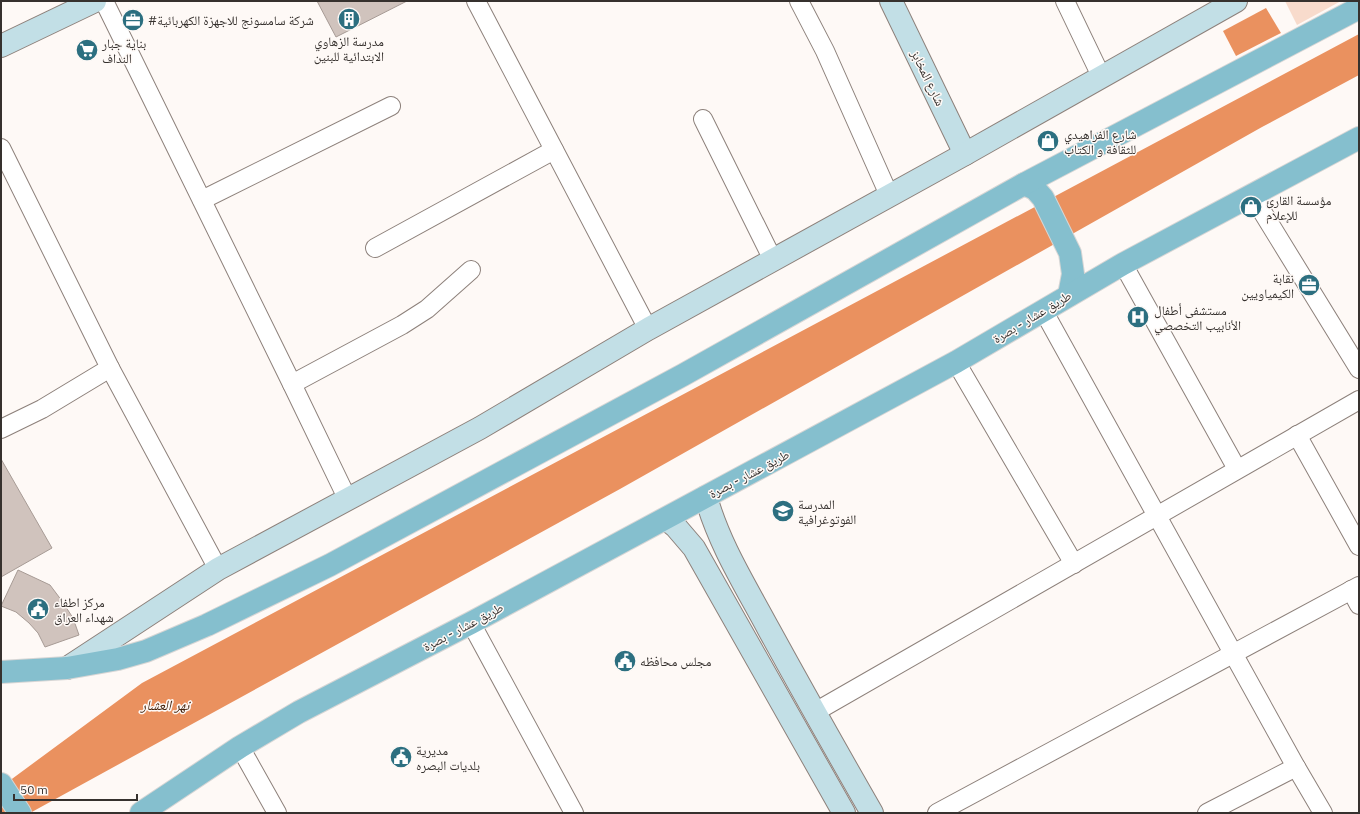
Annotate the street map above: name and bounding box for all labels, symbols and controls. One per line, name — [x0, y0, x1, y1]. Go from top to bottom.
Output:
building icon: مدرسة الزهاوي اﻻبتدائية للبنين — [336, 6, 362, 32]
office icon: #شركة سامسونج للاجهزة الكهربائية — [120, 7, 146, 33]
place label: #شركة سامسونج للاجهزة الكهربائية — [148, 12, 314, 30]
place label: مدرسة الزهاوي اﻻبتدائية للبنين — [314, 33, 384, 65]
place label: بناية جبار النداف — [101, 35, 146, 67]
supermarket icon: بناية جبار النداف — [74, 37, 100, 63]
street label: شارع المخابز — [906, 47, 949, 109]
place label: شارع الفراهيدي للثقافة و الكتاب — [1064, 126, 1137, 158]
shop icon: شارع الفراهيدي للثقافة و الكتاب — [1035, 128, 1061, 154]
place label: مؤسسة القارئ للإعلام — [1266, 192, 1331, 224]
shop icon: مؤسسة القارئ للإعلام — [1238, 194, 1264, 220]
place label: نقابة الكيمياويين — [1241, 270, 1294, 302]
office icon: نقابة الكيمياويين — [1296, 272, 1322, 298]
street label: طريق عشار - بصرة — [990, 287, 1074, 347]
place label: مستشفى أطفال الأنابيب التخصصي — [1154, 302, 1241, 336]
hospital icon: مستشفى أطفال الأنابيب التخصصي — [1125, 304, 1151, 330]
street label: طريق عشار - بصرة — [706, 446, 792, 502]
place label: المدرسة الفوتوغرافية — [798, 496, 856, 528]
school or university icon: المدرسة الفوتوغرافية — [770, 498, 796, 524]
place label: مركز اطفاء شهداء العراق — [54, 594, 114, 626]
public building icon: مركز اطفاء شهداء العراق — [25, 596, 51, 622]
street label: طريق عشار - بصرة — [420, 599, 506, 655]
public building icon: مجلس محافظه — [612, 648, 638, 674]
place label: مجلس محافظه — [640, 653, 712, 670]
water label: نهر العشار — [140, 696, 191, 714]
place label: مديرية بلديات البصره — [416, 742, 480, 774]
public building icon: مديرية بلديات البصره — [388, 744, 414, 770]
scale bar — [14, 776, 137, 802]
text: 50 m — [20, 782, 48, 797]

